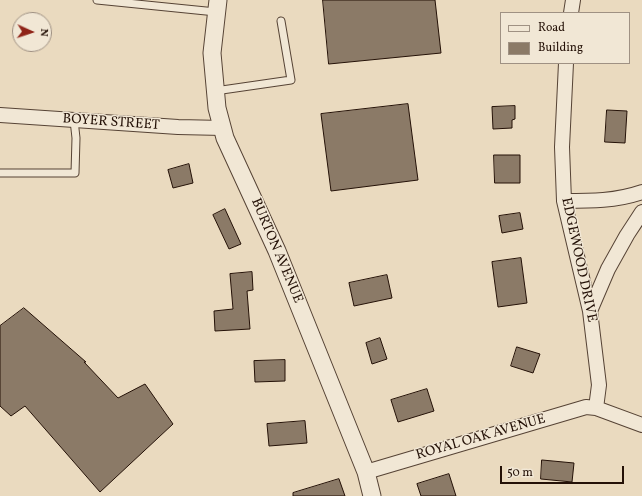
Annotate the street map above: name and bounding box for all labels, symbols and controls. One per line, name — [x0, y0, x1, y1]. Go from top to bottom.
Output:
north arrow — [12, 12, 52, 52]
legend — [500, 12, 630, 64]
text: Road — [538, 20, 565, 36]
text: N — [36, 28, 51, 37]
text: Building — [538, 40, 583, 56]
street label: BOYER STREET — [62, 111, 160, 135]
street label: BURTON AVENUE — [246, 196, 306, 306]
street label: EDGEWOOD DRIVE — [557, 196, 599, 324]
street label: ROYAL OAK AVENUE — [414, 411, 548, 465]
scale bar — [502, 458, 626, 484]
text: 50 m — [507, 465, 533, 481]

